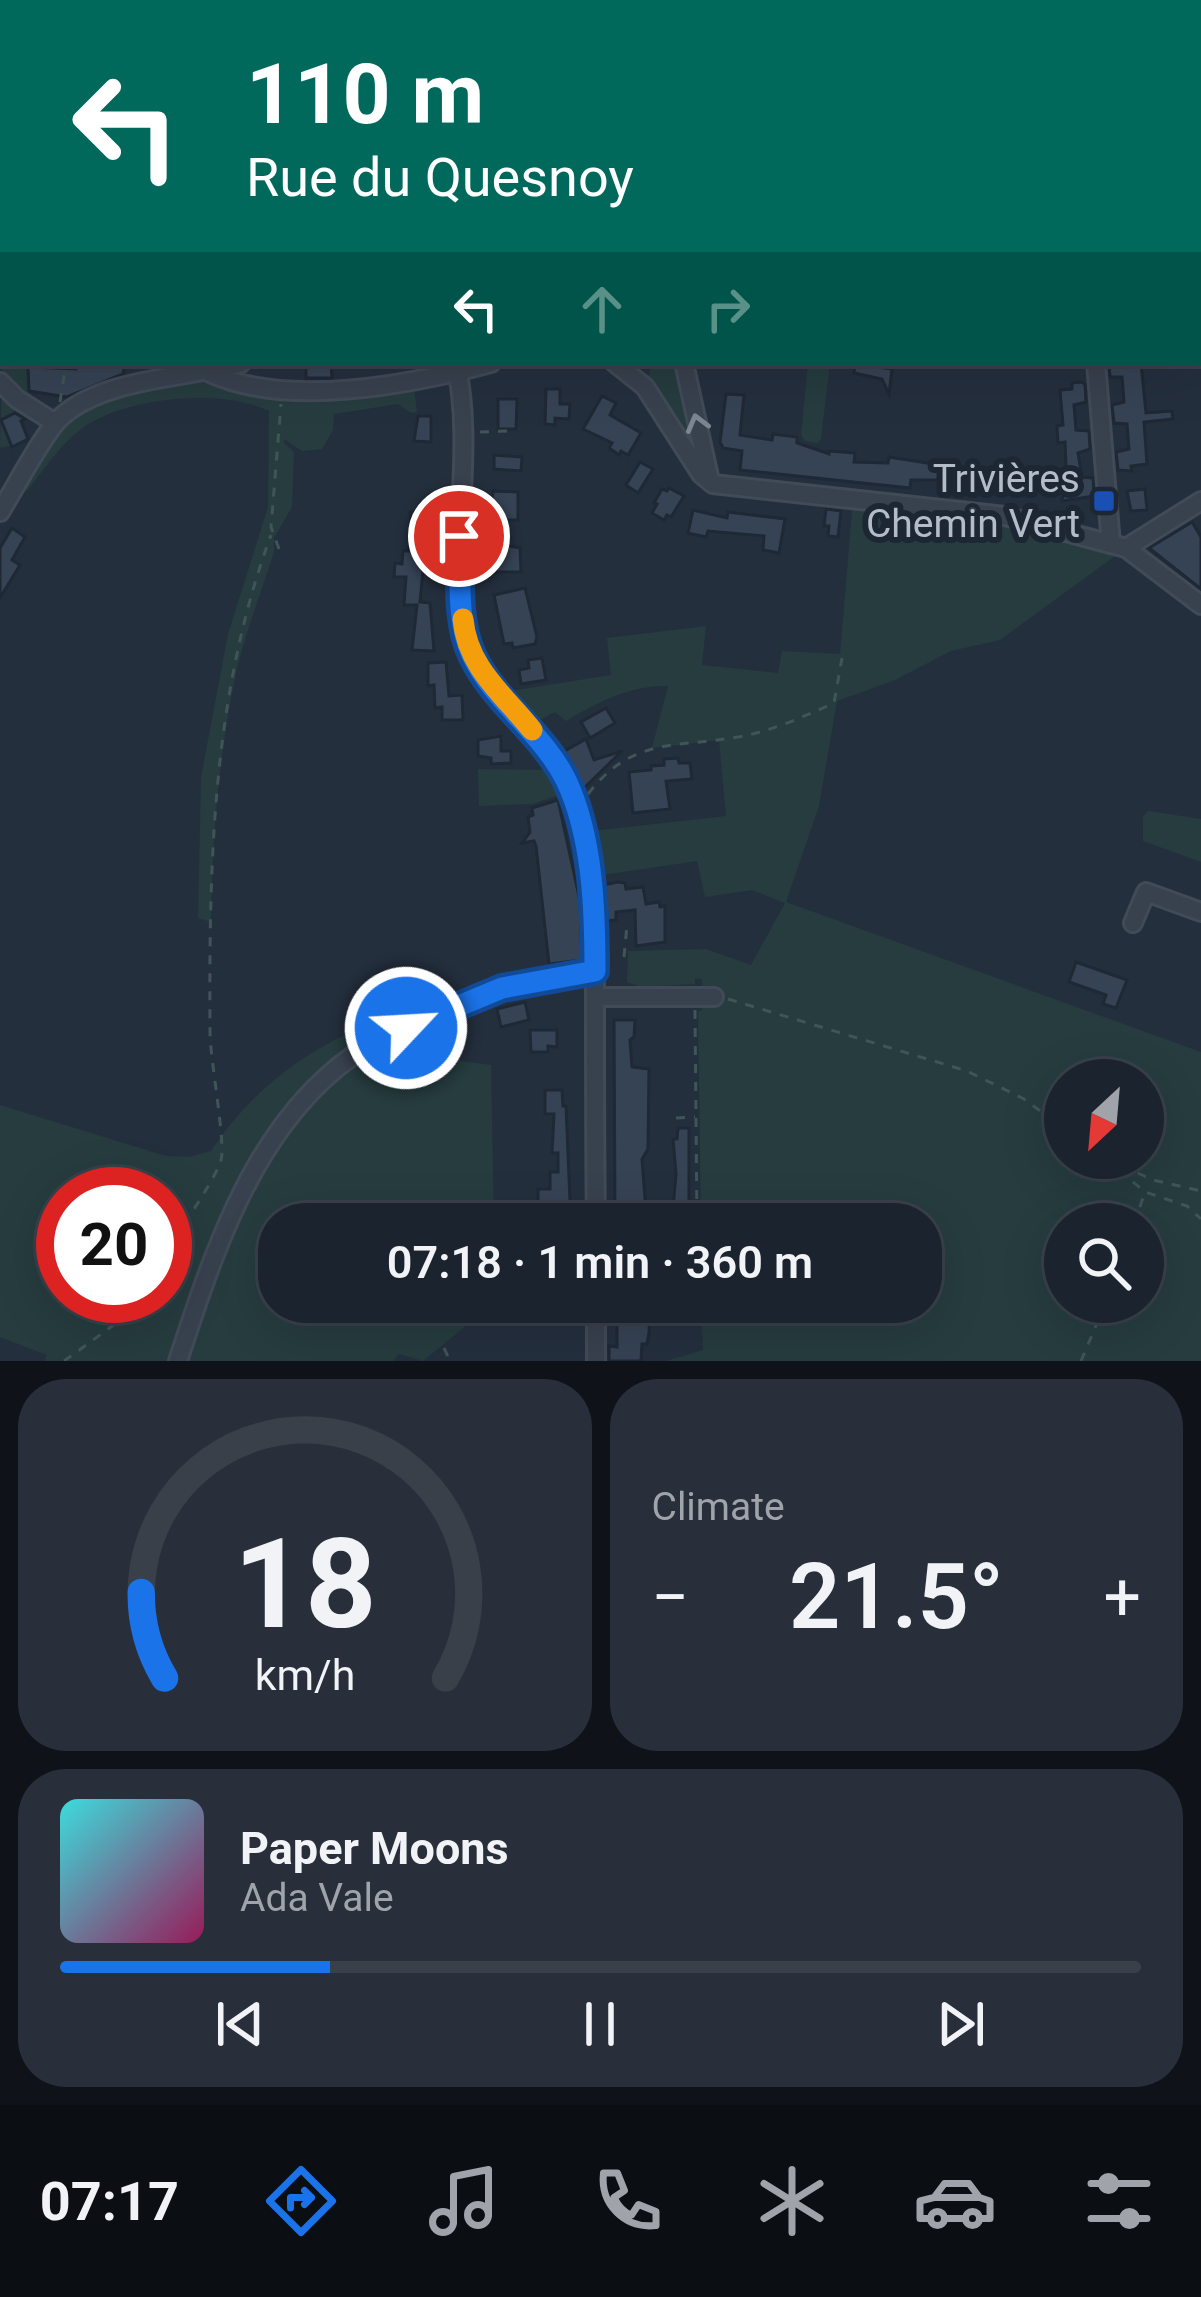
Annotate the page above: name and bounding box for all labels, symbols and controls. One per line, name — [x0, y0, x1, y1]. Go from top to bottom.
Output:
text: 110 m — [246, 45, 484, 144]
icon: left — [48, 48, 204, 204]
text: Rue du Quesnoy — [246, 146, 634, 209]
icon: left — [443, 276, 509, 342]
icon: ahead — [569, 276, 635, 342]
icon: right — [695, 276, 761, 342]
one-way arrow — [687, 413, 712, 433]
place label: Trivières Chemin Vert — [866, 456, 1080, 547]
pin — [408, 485, 510, 587]
marker: Trivières Chemin Vert — [1091, 488, 1117, 514]
icon: arrive — [426, 503, 492, 569]
position arrow — [343, 965, 469, 1091]
north arrow — [1044, 1059, 1164, 1179]
map controls — [1044, 1059, 1164, 1323]
speed limit sign: 20 — [36, 1167, 192, 1323]
button: search — [1044, 1203, 1164, 1323]
text: 07:18 · 1 min · 360 m — [387, 1236, 813, 1289]
text: Climate — [652, 1484, 785, 1530]
text: 18 — [233, 1511, 376, 1657]
text: 21.5° — [789, 1545, 1004, 1650]
text: − — [652, 1559, 689, 1636]
text: + — [1104, 1559, 1141, 1636]
text: km/h — [254, 1650, 355, 1700]
text: Paper Moons — [240, 1822, 509, 1875]
text: Ada Vale — [240, 1875, 394, 1921]
icon: previous — [207, 1991, 273, 2057]
icon: pause — [567, 1991, 633, 2057]
icon: next — [928, 1991, 994, 2057]
icon: directions — [259, 2159, 343, 2243]
icon: music — [422, 2159, 506, 2243]
icon: phone — [586, 2159, 670, 2243]
icon: climate — [750, 2159, 834, 2243]
icon: car — [913, 2159, 997, 2243]
icon: filters — [1077, 2159, 1161, 2243]
text: 07:17 — [40, 2170, 179, 2233]

